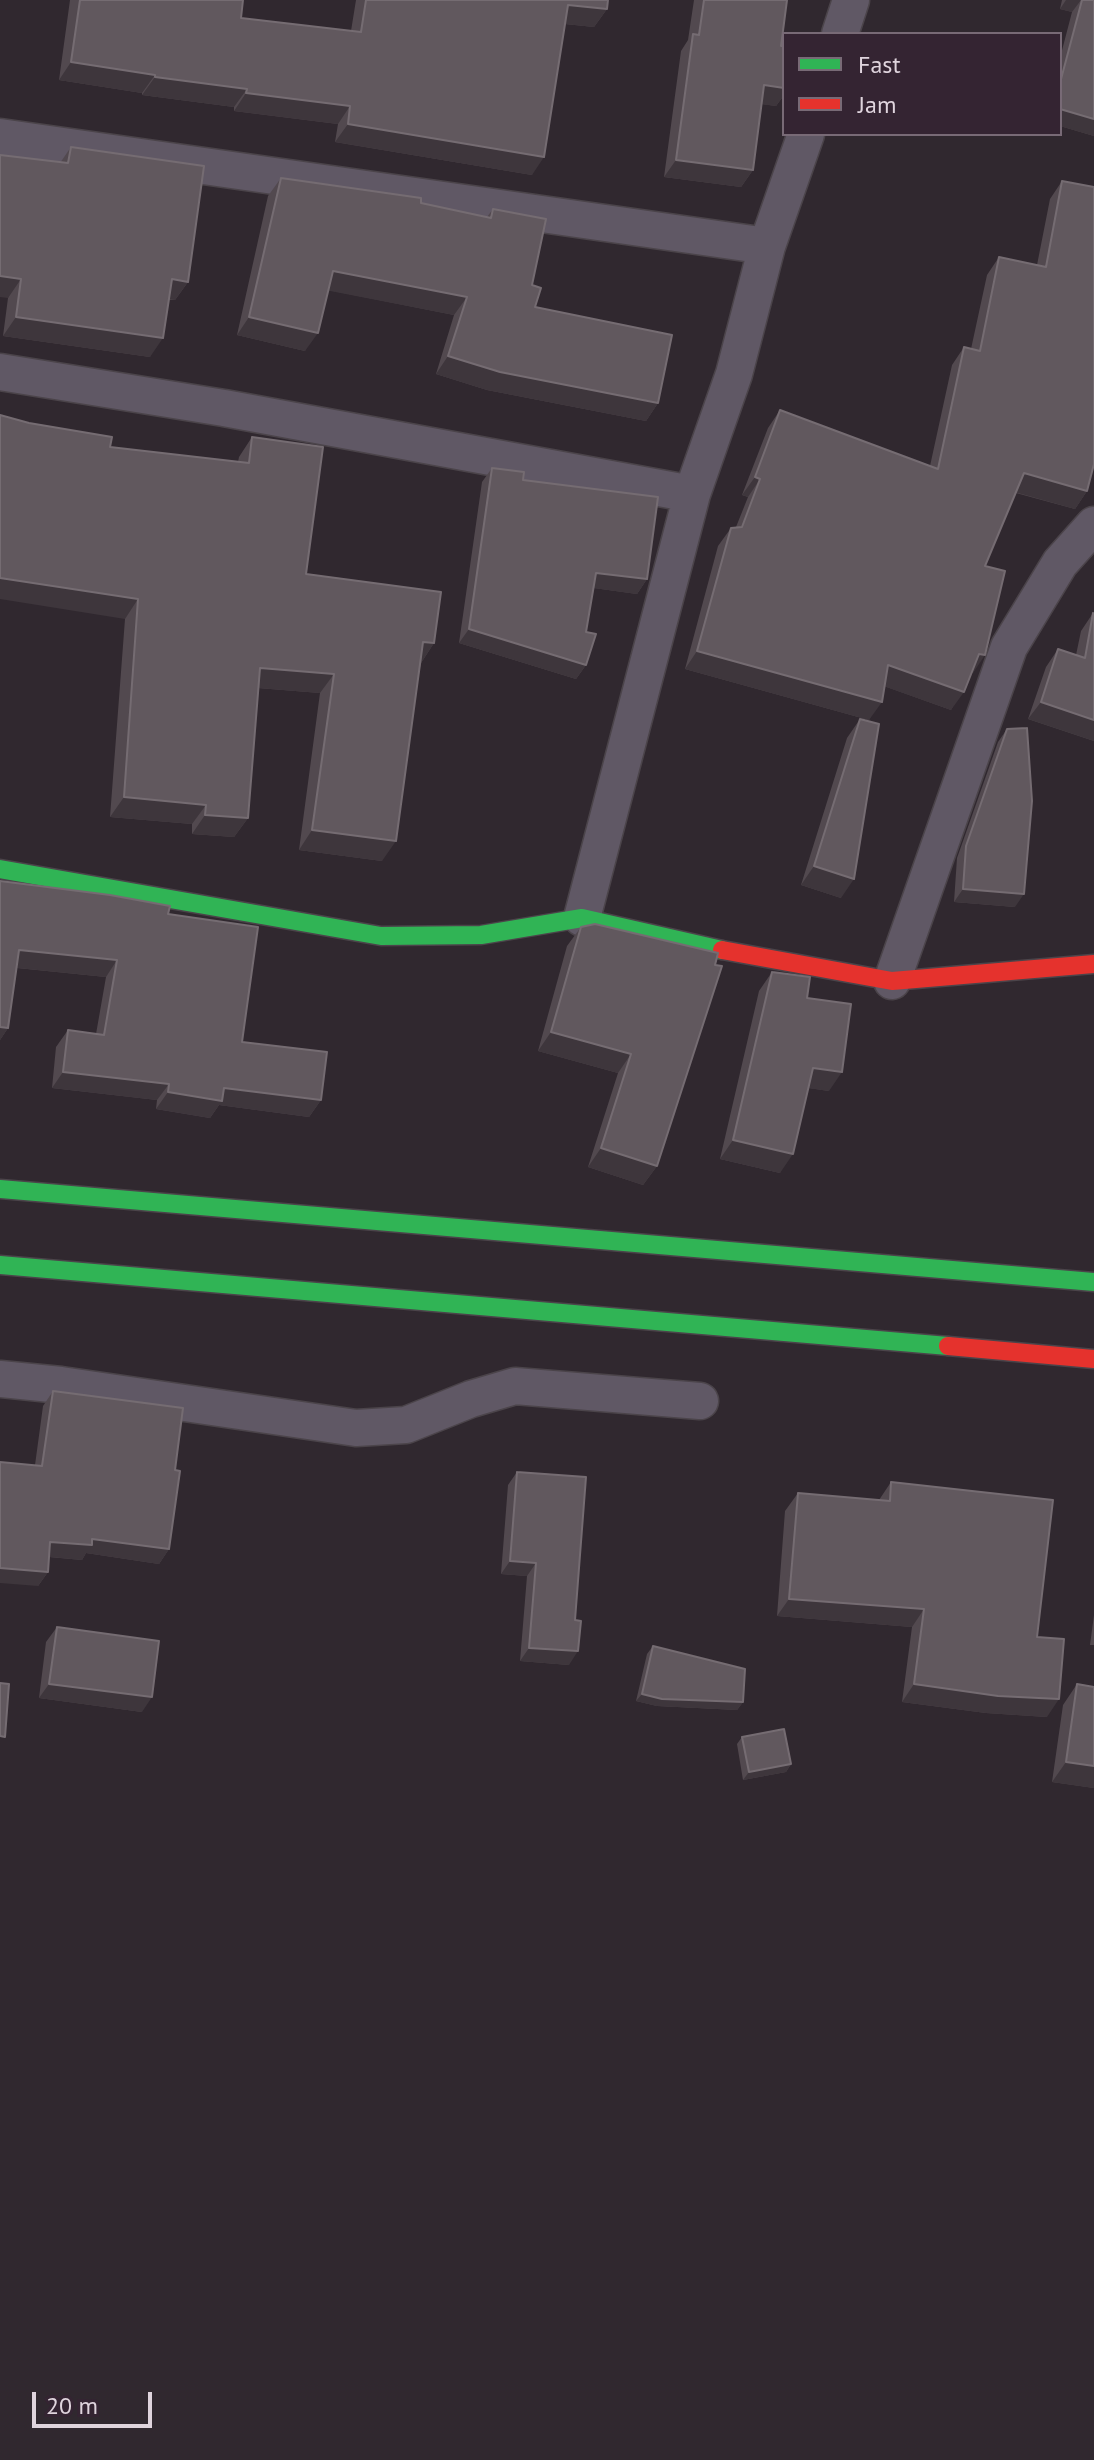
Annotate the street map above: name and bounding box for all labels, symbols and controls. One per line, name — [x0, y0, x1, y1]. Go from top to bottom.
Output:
legend — [782, 32, 1062, 136]
text: Fast — [858, 49, 901, 80]
text: Jam — [858, 89, 896, 120]
scale bar — [36, 2376, 156, 2426]
text: 20 m — [46, 2390, 98, 2421]

